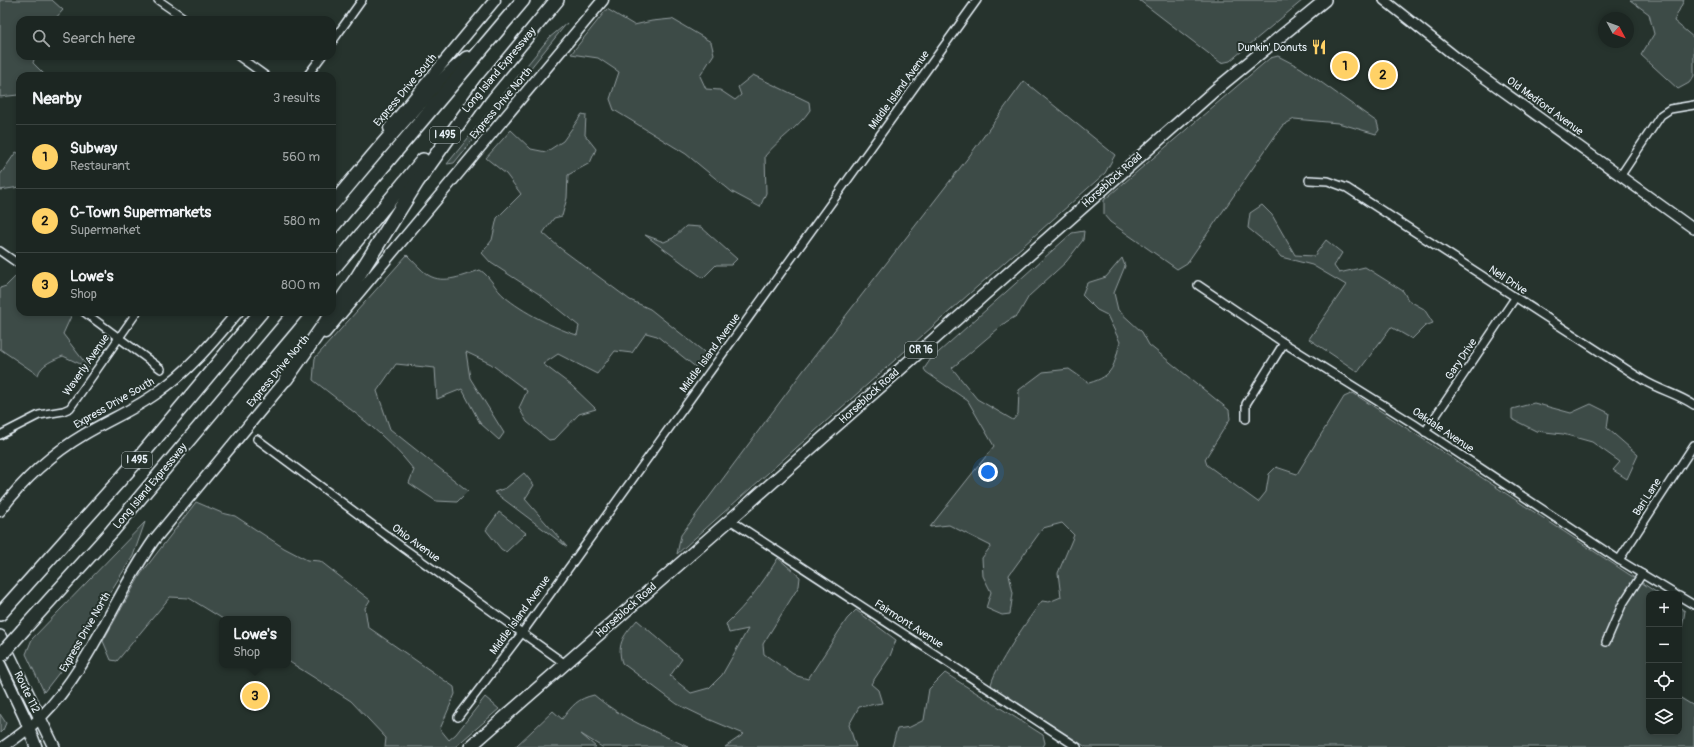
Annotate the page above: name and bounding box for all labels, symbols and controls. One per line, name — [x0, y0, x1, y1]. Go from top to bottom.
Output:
north arrow — [1598, 12, 1634, 48]
search box — [16, 16, 336, 60]
street label: Long Island Expressway — [459, 24, 539, 115]
icon: search — [30, 27, 52, 49]
text: Search here — [62, 29, 135, 48]
restaurant icon: Dunkin' Donuts — [1310, 38, 1328, 56]
place label: Dunkin' Donuts — [1238, 41, 1307, 54]
street label: Middle Island Avenue — [866, 48, 932, 132]
street label: Express Drive South — [371, 51, 439, 129]
pin: 1 — [1332, 51, 1358, 81]
pin: 2 — [1370, 60, 1396, 90]
street label: Express Drive North — [467, 64, 535, 142]
street label: Old Medford Avenue — [1504, 74, 1586, 138]
text: Nearby — [32, 88, 81, 109]
text: 3 results — [273, 90, 320, 106]
road number: I 495 — [430, 127, 460, 143]
text: Subway — [70, 139, 117, 158]
text: 1 — [42, 149, 48, 165]
text: 560 m — [282, 149, 320, 165]
street label: Horseblock Road — [1079, 150, 1145, 210]
text: Restaurant — [70, 158, 130, 174]
text: C‑Town Supermarkets — [70, 203, 211, 222]
text: 2 — [41, 213, 49, 229]
text: 580 m — [283, 213, 320, 229]
text: Supermarket — [70, 222, 141, 238]
street label: Neil Drive — [1486, 263, 1530, 298]
text: Lowe's — [70, 267, 114, 286]
text: 3 — [41, 277, 49, 293]
text: 800 m — [281, 277, 320, 293]
text: Shop — [70, 286, 97, 302]
street label: Middle Island Avenue — [677, 311, 743, 395]
street label: Waverly Avenue — [60, 331, 112, 398]
street label: Express Drive North — [244, 332, 312, 410]
street label: Gary Drive — [1442, 335, 1480, 382]
road number: CR 16 — [905, 342, 937, 358]
street label: Horseblock Road — [836, 366, 902, 426]
street label: Express Drive South — [72, 375, 156, 431]
street label: Oakdale Avenue — [1410, 405, 1477, 456]
street label: Long Island Expressway — [110, 440, 190, 531]
road number: I 495 — [122, 452, 152, 468]
your location — [978, 462, 998, 482]
street label: Bari Lane — [1630, 475, 1664, 518]
street label: Ohio Avenue — [389, 521, 443, 565]
street label: Middle Island Avenue — [487, 573, 553, 657]
street label: Horseblock Road — [593, 580, 659, 640]
street label: Express Drive North — [57, 590, 113, 674]
map controls — [1646, 591, 1682, 735]
button: + — [1646, 591, 1682, 627]
street label: Fairmont Avenue — [872, 597, 946, 651]
popup — [219, 616, 291, 668]
text: Lowe's — [233, 625, 277, 644]
button: − — [1646, 627, 1682, 663]
text: Shop — [233, 644, 260, 660]
button: locate — [1646, 663, 1682, 699]
street label: Route 112 — [11, 669, 43, 715]
pin: 3 — [242, 681, 268, 711]
button: layers — [1646, 699, 1682, 735]

